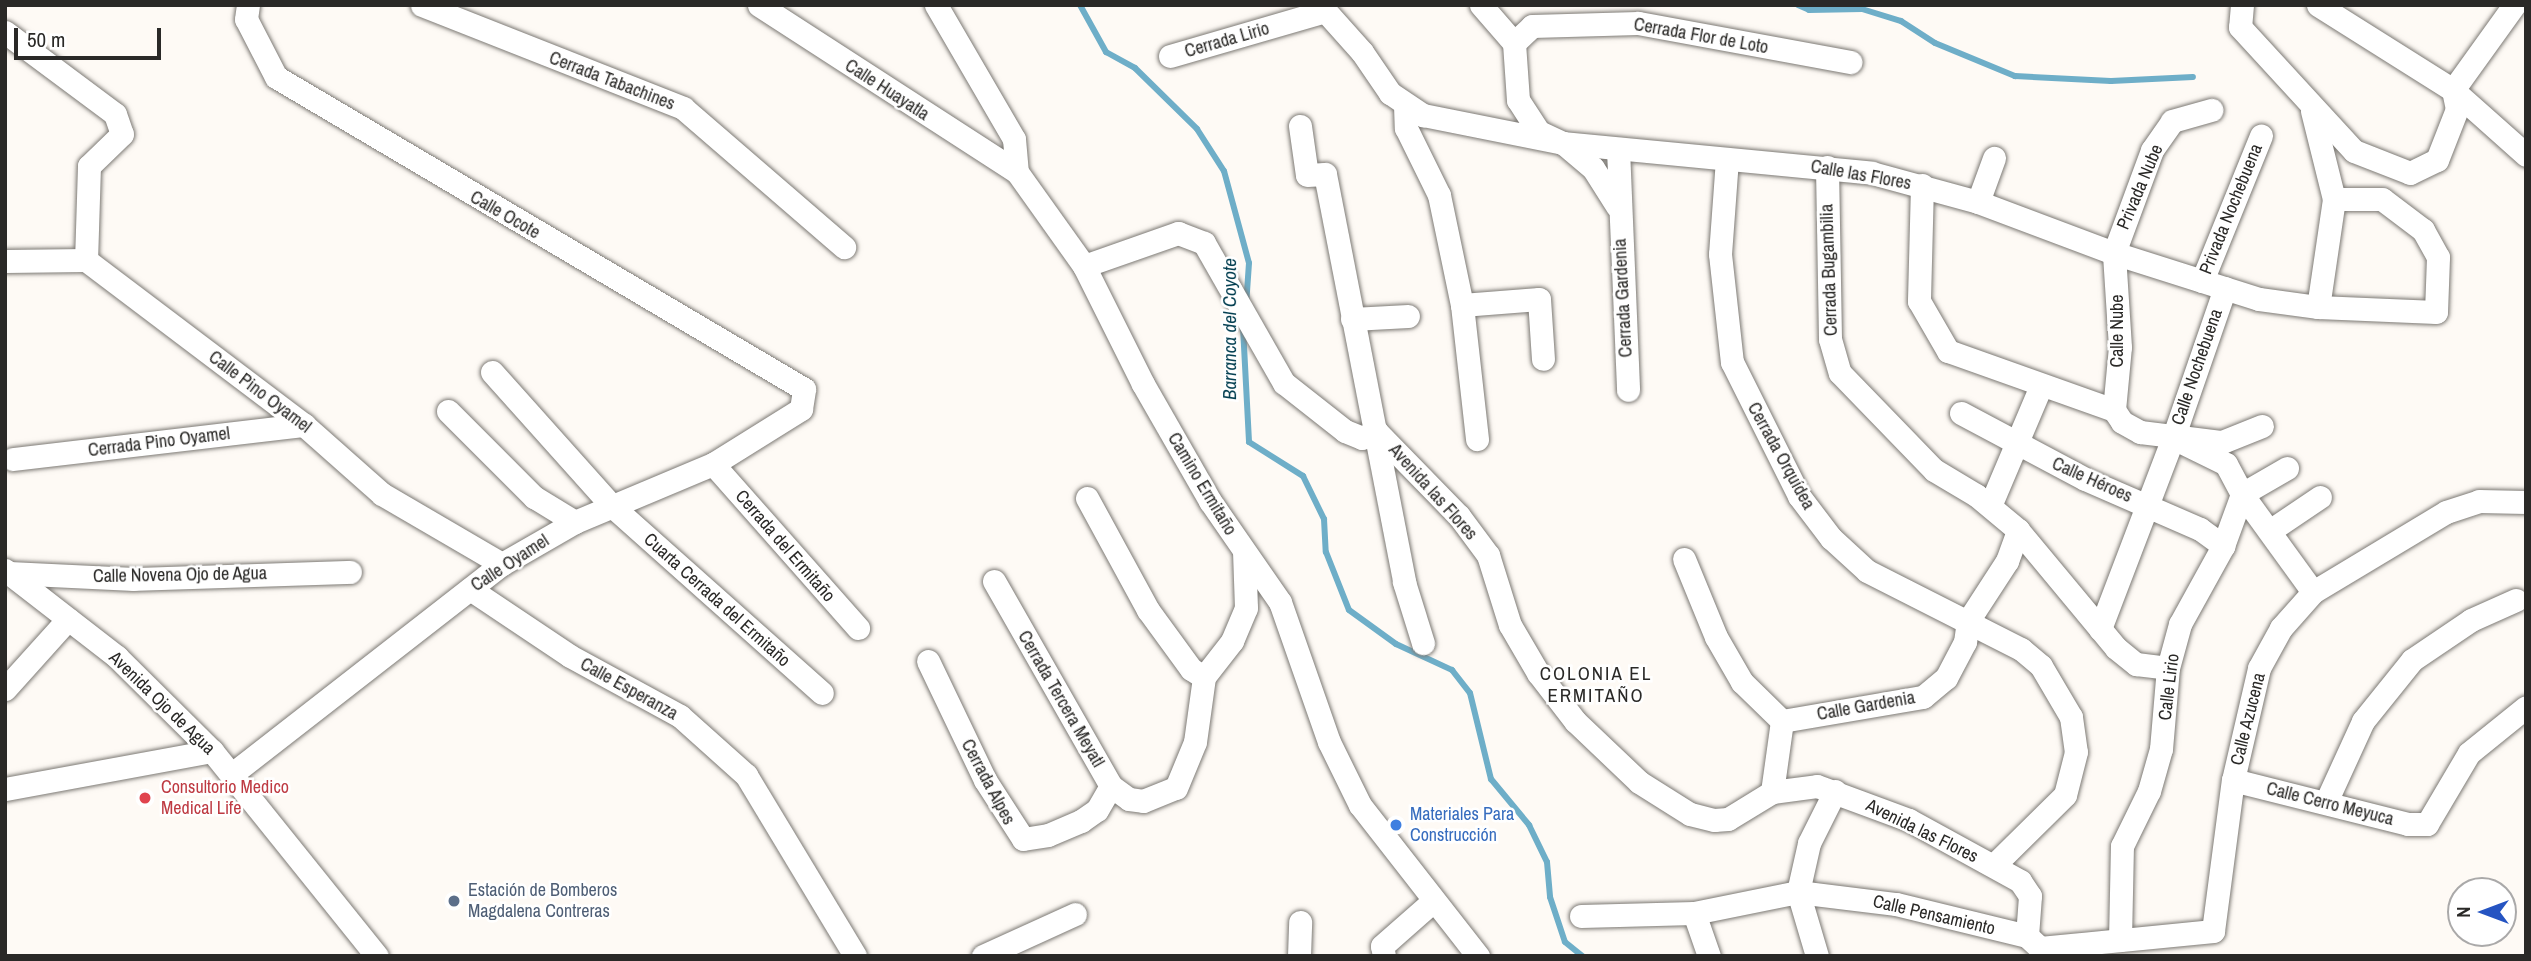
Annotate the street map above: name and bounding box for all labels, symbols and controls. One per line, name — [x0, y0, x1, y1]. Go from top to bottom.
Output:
scale bar — [18, 14, 164, 58]
street label: Cerrada Flor de Loto — [1632, 14, 1770, 58]
street label: Cerrada Lirio — [1182, 18, 1272, 62]
text: 50 m — [27, 25, 65, 54]
street label: Cerrada Tabachines — [546, 47, 678, 115]
street label: Calle Huayatla — [841, 55, 933, 125]
street label: Privada Nube — [2112, 141, 2168, 233]
street label: Privada Nochebuena — [2195, 141, 2267, 277]
street label: Calle las Flores — [1809, 156, 1913, 194]
street label: Calle Ocote — [466, 186, 544, 244]
street label: Cerrada Bugambilia — [1816, 204, 1842, 336]
street label: Cerrada Gardenia — [1609, 238, 1637, 358]
water label: Barranca del Coyote — [1219, 258, 1241, 400]
street label: Calle Nube — [2106, 294, 2128, 368]
street label: Calle Nochebuena — [2167, 306, 2227, 428]
street label: Calle Pino Oyamel — [204, 346, 316, 438]
street label: Cerrada Orquídea — [1743, 399, 1819, 513]
street label: Cerrada Pino Oyamel — [87, 423, 231, 461]
street label: Camino Ermitaño — [1163, 429, 1241, 539]
street label: Avenida las Flores — [1384, 439, 1482, 545]
street label: Calle Héroes — [2049, 453, 2135, 507]
street label: Cerrada del Ermitaño — [731, 486, 839, 606]
street label: Cuarta Cerrada del Ermitaño — [639, 529, 795, 671]
street label: Calle Oyamel — [467, 530, 553, 596]
street label: Calle Novena Ojo de Agua — [92, 563, 268, 587]
street label: Cerrada Tercera Meyatl — [1013, 627, 1109, 771]
street label: Avenida Ojo de Agua — [104, 647, 220, 759]
street label: Calle Lirio — [2154, 652, 2184, 722]
street label: Calle Esperanza — [576, 653, 682, 725]
district label: COLONIA EL ERMITAÑO — [1540, 663, 1652, 707]
street label: Calle Azucena — [2226, 670, 2270, 768]
street label: Calle Gardenia — [1815, 687, 1917, 725]
street label: Cerrada Alpes — [956, 735, 1020, 829]
place label: Consultorio Medico Medical Life — [161, 777, 289, 820]
street label: Calle Cerro Meyuca — [2264, 778, 2396, 830]
marker: Consultorio Medico Medical Life — [135, 788, 155, 808]
street label: Avenida las Flores — [1862, 795, 1982, 867]
place label: Materiales Para Construcción — [1410, 804, 1514, 846]
marker: Materiales Para Construcción — [1388, 817, 1404, 833]
north arrow — [2447, 877, 2517, 947]
place label: Estación de Bomberos Magdalena Contreras — [468, 880, 617, 922]
street label: Calle Pensamiento — [1871, 890, 1997, 940]
marker: Estación de Bomberos Magdalena Contreras — [446, 893, 462, 909]
text: N — [2450, 906, 2476, 918]

